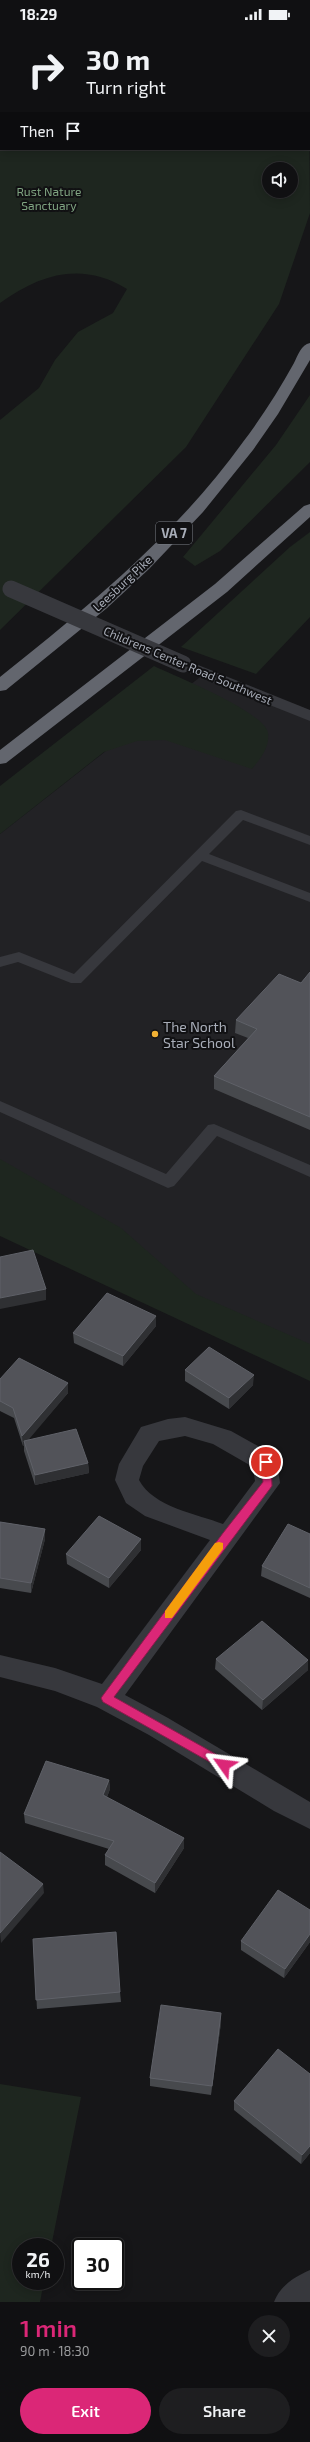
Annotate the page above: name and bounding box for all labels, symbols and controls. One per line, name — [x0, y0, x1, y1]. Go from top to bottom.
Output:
text: 18:29 — [20, 5, 57, 23]
text: 30 m — [86, 42, 150, 76]
icon: right — [20, 44, 72, 96]
text: Turn right — [86, 76, 166, 98]
icon: arrive — [62, 120, 84, 142]
text: Then — [20, 122, 54, 140]
map controls — [262, 162, 298, 198]
button: sound — [262, 162, 298, 198]
park label: Rust Nature Sanctuary — [16, 184, 82, 212]
road number: VA 7 — [156, 522, 192, 544]
street label: Leesburg Pike — [90, 552, 154, 614]
street label: Childrens Center Road Southwest — [102, 623, 275, 707]
place label: The North Star School — [163, 1018, 236, 1051]
marker: The North Star School — [150, 1029, 160, 1039]
pin — [249, 1445, 283, 1479]
icon: arrive — [255, 1451, 277, 1473]
position arrow — [203, 1744, 245, 1786]
speed limit sign: 30 — [72, 2238, 124, 2290]
text: 26 — [26, 2247, 50, 2271]
text: km/h — [26, 2268, 50, 2280]
text: 1 min — [20, 2313, 77, 2342]
button: close — [248, 2315, 290, 2357]
text: 90 m · 18:30 — [20, 2343, 90, 2359]
button: Exit — [20, 2388, 151, 2434]
button: Share — [159, 2388, 290, 2434]

